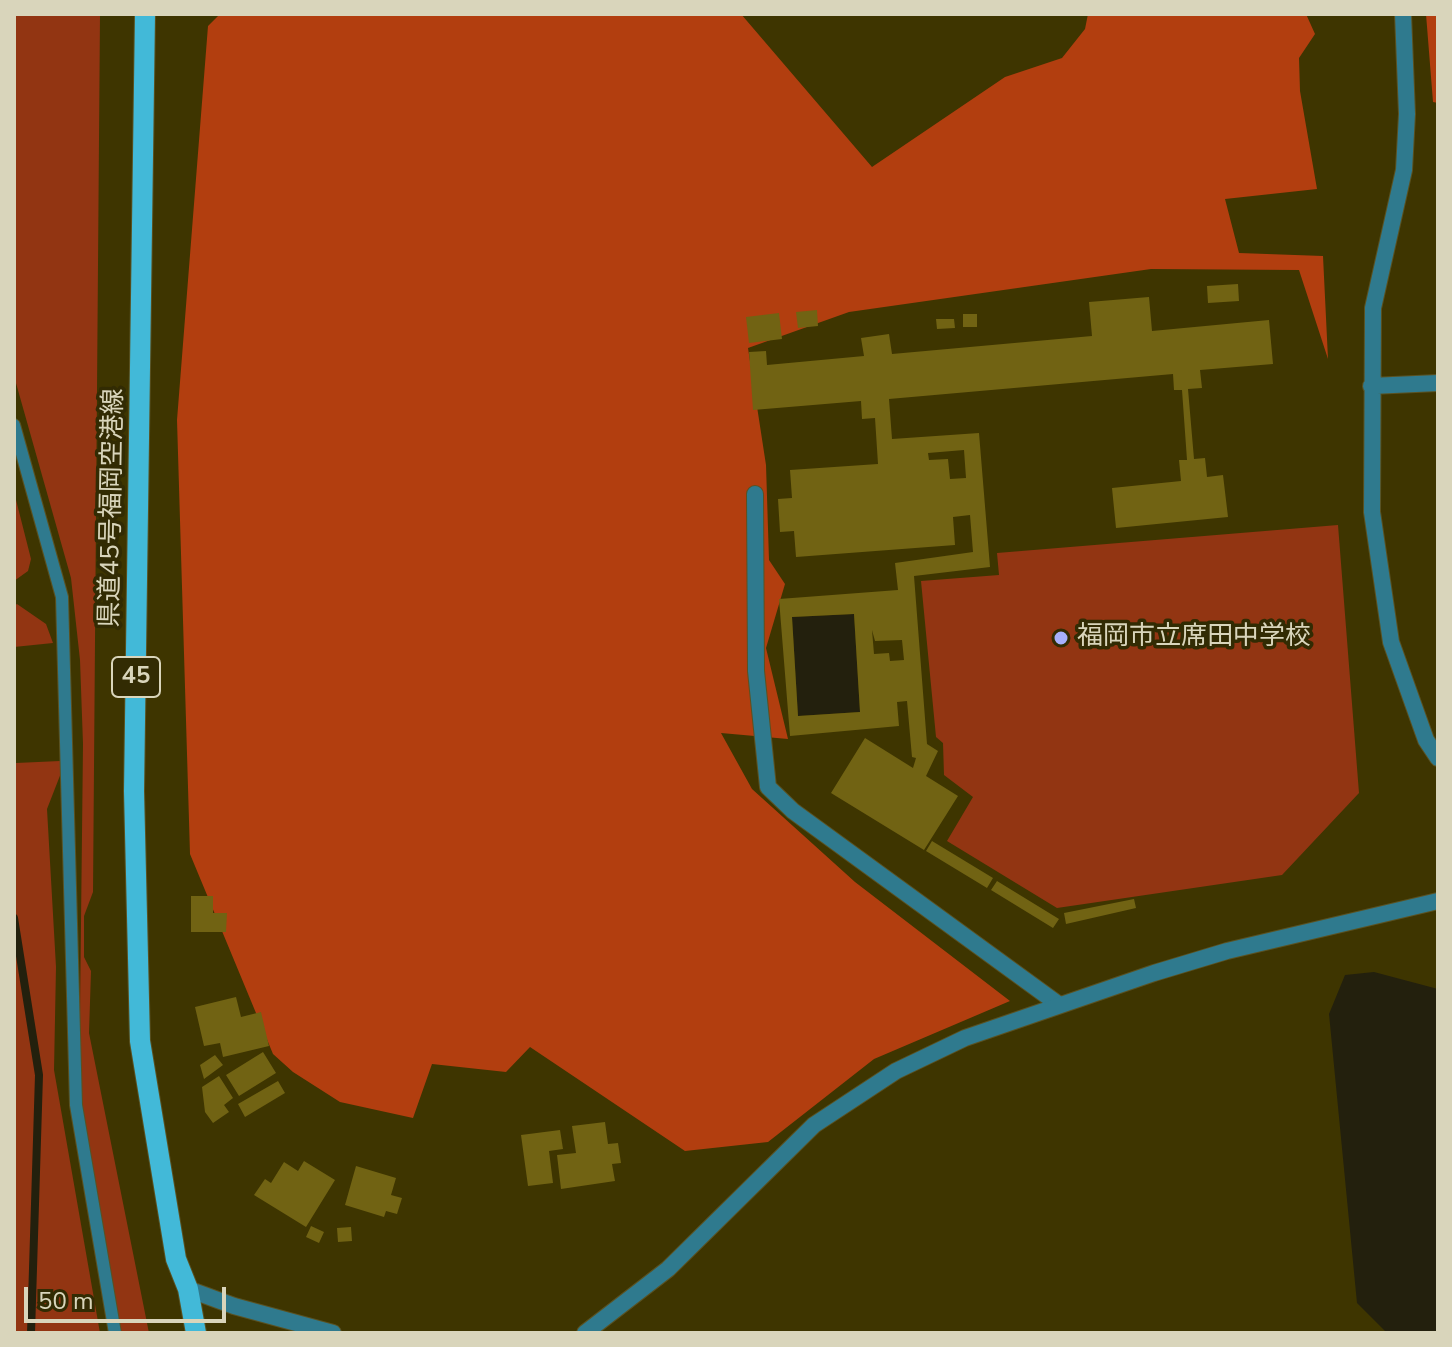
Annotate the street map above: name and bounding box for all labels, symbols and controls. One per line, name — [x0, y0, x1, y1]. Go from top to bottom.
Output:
street label: 県道45号福岡空港線 — [95, 388, 131, 628]
place label: 福岡市立席田中学校 — [1077, 622, 1311, 654]
marker: 福岡市立席田中学校 — [1052, 629, 1070, 647]
road number: 45 — [112, 657, 160, 697]
scale bar — [28, 1271, 230, 1321]
text: 50 m — [38, 1285, 94, 1317]

